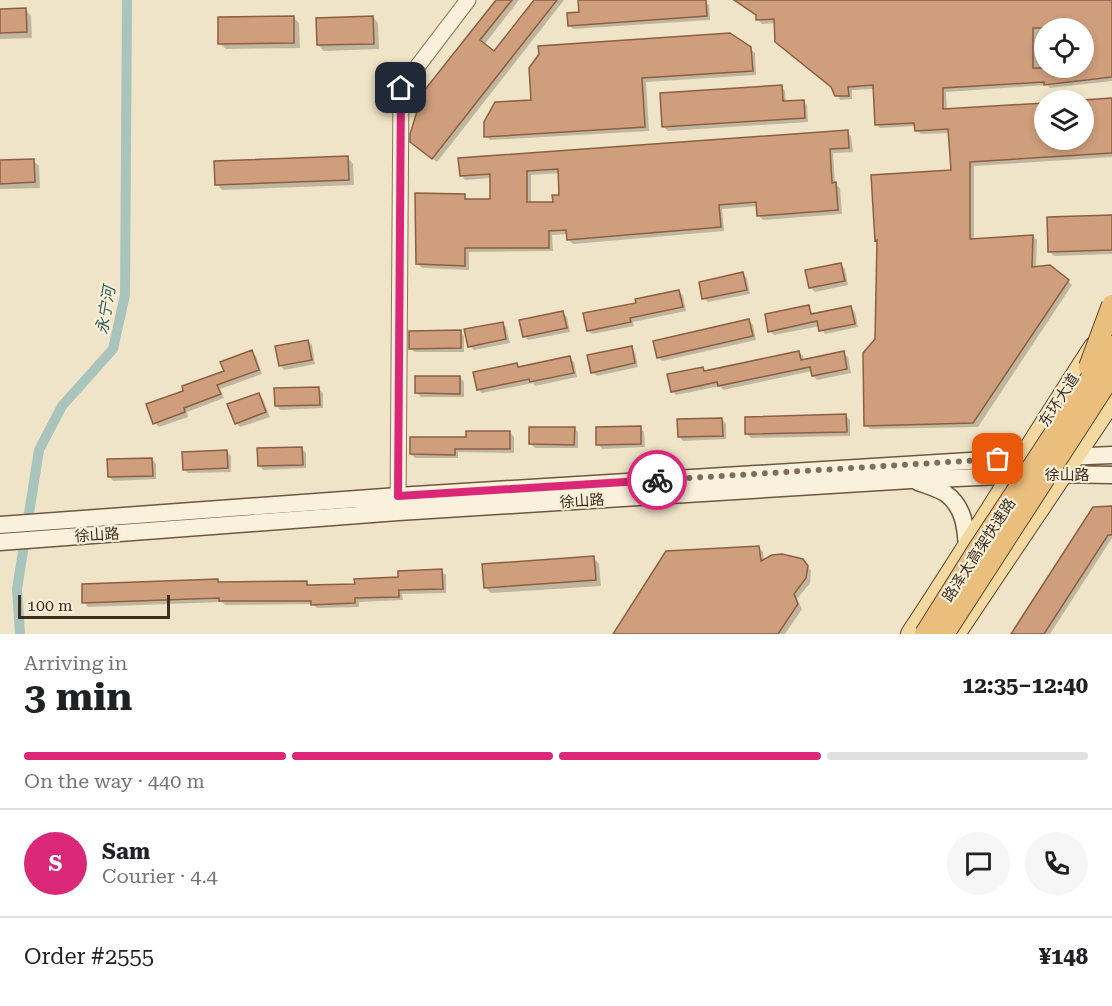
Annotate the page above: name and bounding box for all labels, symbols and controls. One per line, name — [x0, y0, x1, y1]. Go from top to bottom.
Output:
map controls — [1034, 18, 1094, 150]
button: locate — [1034, 18, 1094, 78]
pin — [375, 62, 426, 113]
icon: home — [384, 71, 417, 104]
button: layers — [1034, 90, 1094, 150]
water label: 永宁河 — [92, 282, 120, 335]
street label: 东环大道 — [1035, 370, 1083, 430]
pin — [972, 433, 1023, 484]
icon: bag — [981, 442, 1014, 475]
courier — [627, 450, 687, 510]
icon: bike — [641, 464, 674, 497]
street label: 徐山路 — [1044, 466, 1090, 484]
street label: 徐山路 — [559, 490, 605, 512]
street label: 路泽太高架快速路 — [939, 495, 1019, 605]
street label: 徐山路 — [74, 524, 120, 546]
scale bar — [18, 592, 170, 620]
text: 100 m — [27, 596, 73, 615]
text: Arriving in — [24, 651, 127, 675]
text: 12:35–12:40 — [962, 673, 1088, 698]
text: 3 min — [24, 674, 132, 720]
text: On the way · 440 m — [24, 769, 205, 793]
button: chat — [947, 832, 1010, 895]
button: phone — [1025, 832, 1088, 895]
text: Sam — [102, 839, 150, 864]
text: S — [49, 851, 62, 876]
text: Courier · 4.4 — [102, 864, 218, 888]
text: Order #2555 — [24, 944, 154, 969]
text: ¥148 — [1039, 944, 1088, 969]

